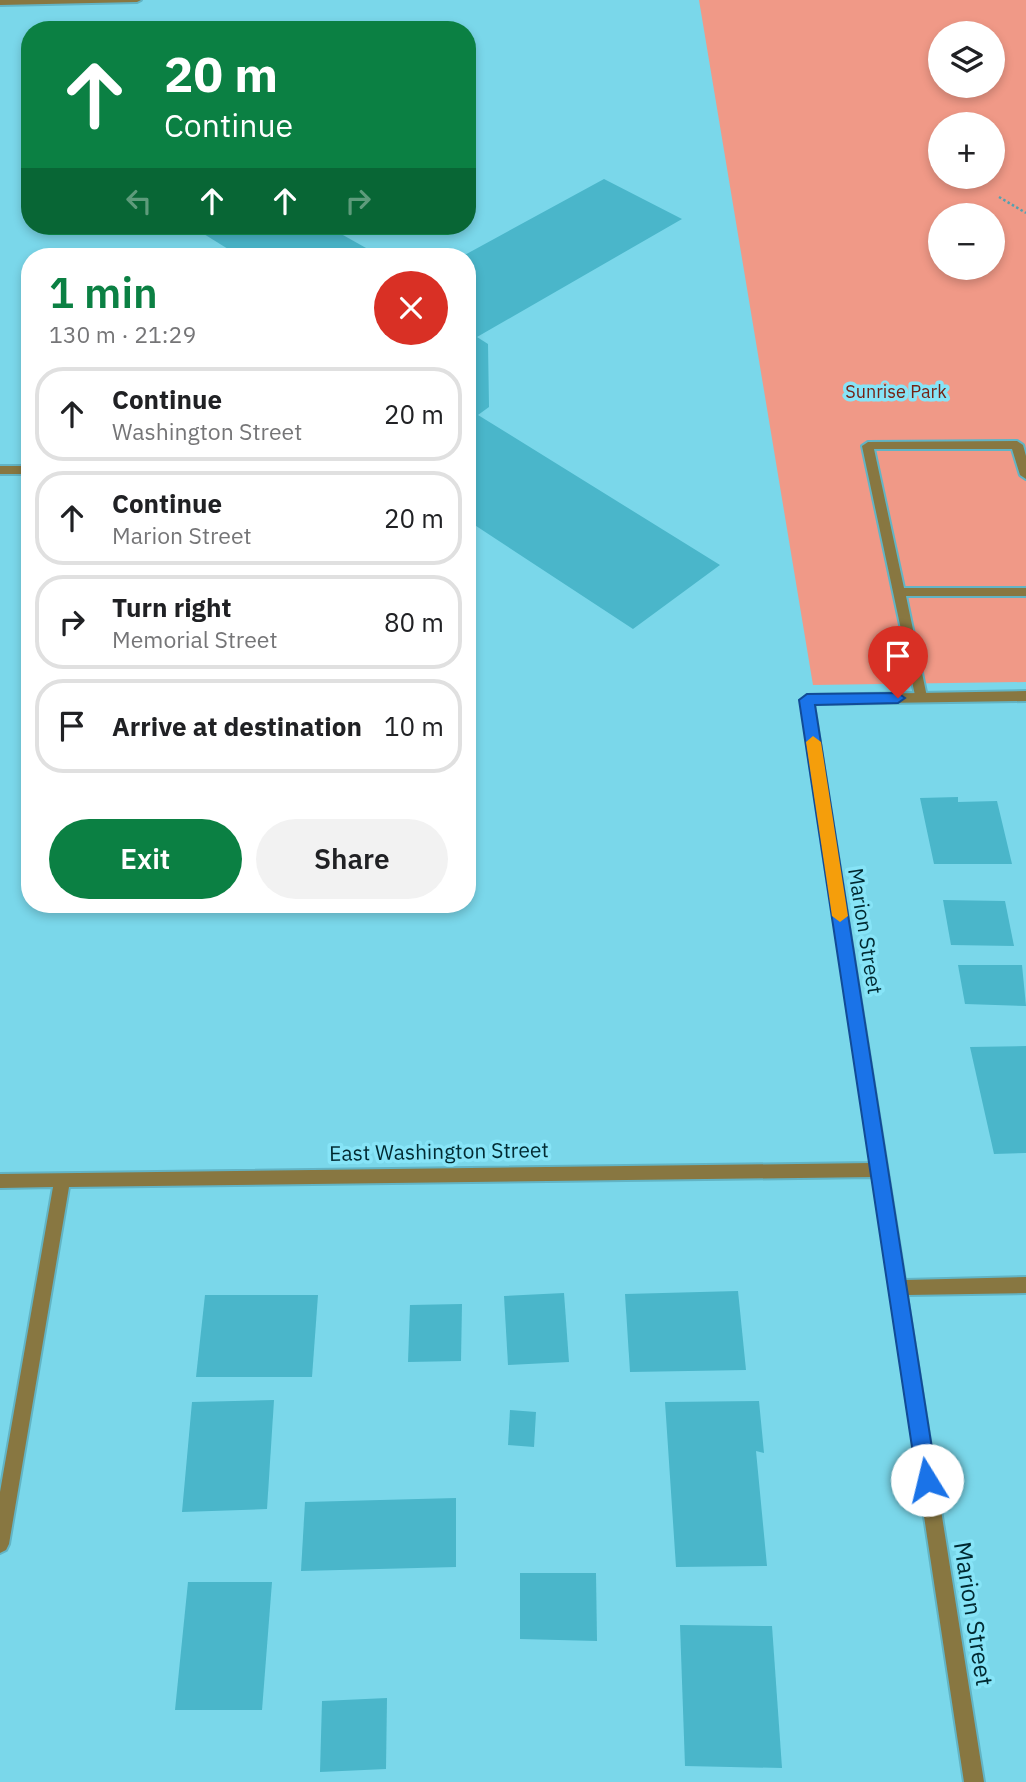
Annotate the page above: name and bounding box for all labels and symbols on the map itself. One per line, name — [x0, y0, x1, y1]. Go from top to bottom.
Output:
park label: Sunrise Park — [845, 380, 947, 403]
pin — [868, 626, 928, 698]
street label: Marion Street — [842, 866, 890, 996]
street label: East Washington Street — [329, 1135, 549, 1167]
position arrow — [890, 1443, 964, 1517]
street label: Marion Street — [947, 1539, 1001, 1688]

